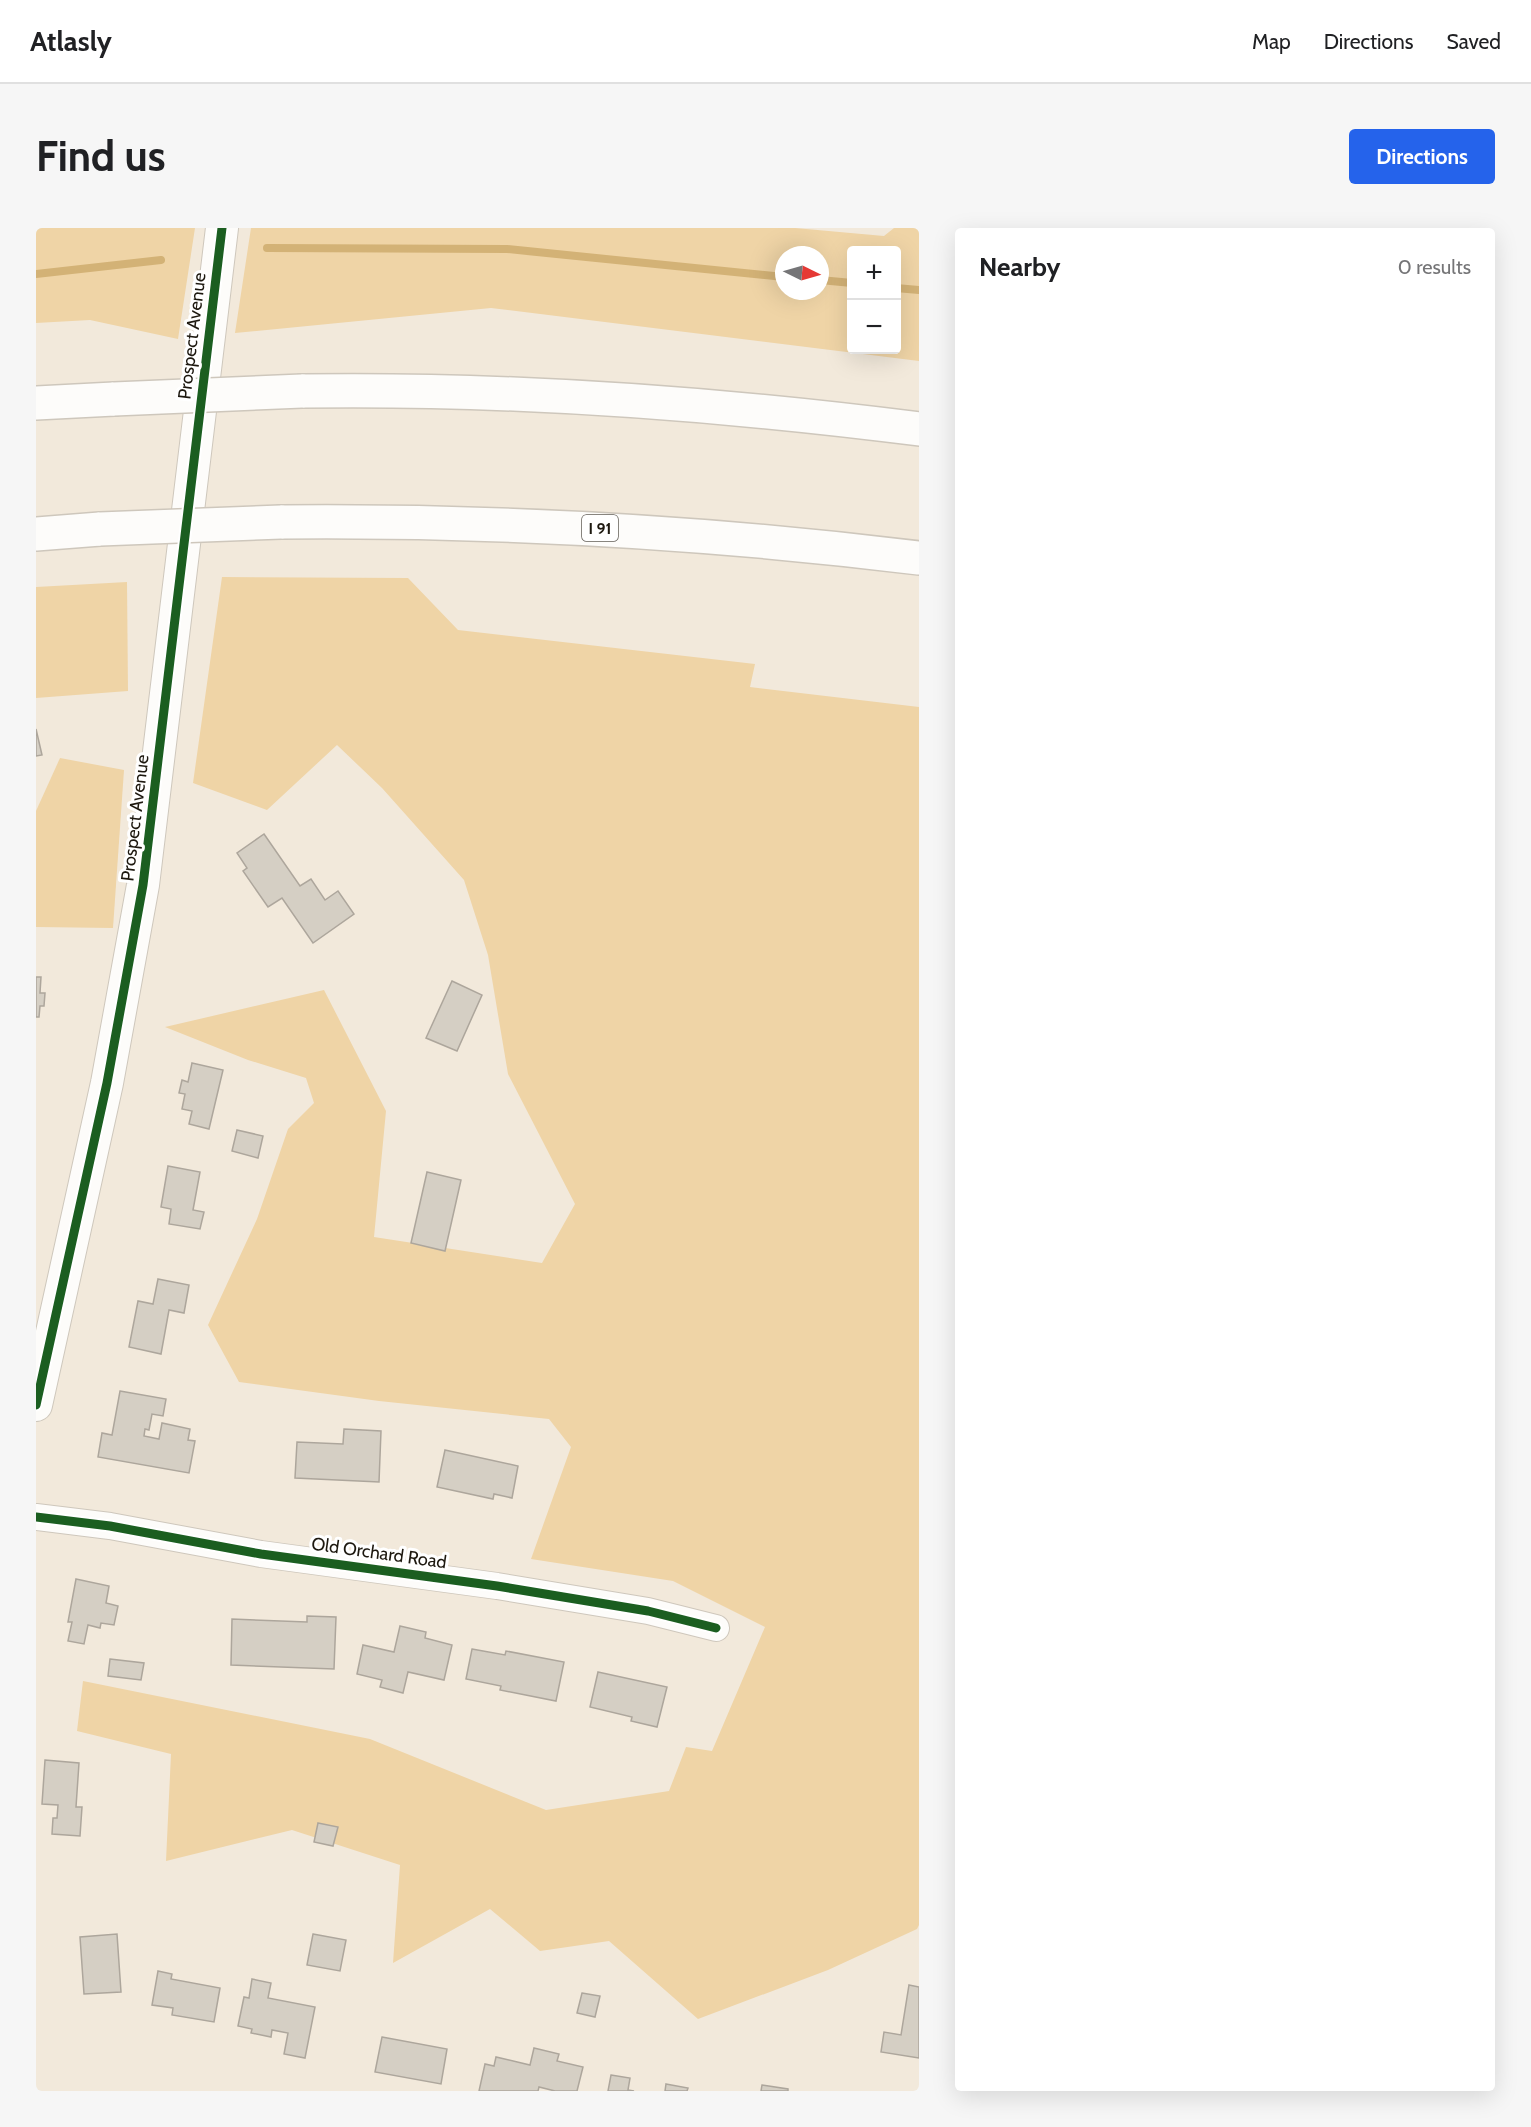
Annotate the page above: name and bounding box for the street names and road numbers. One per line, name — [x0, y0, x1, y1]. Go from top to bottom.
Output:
street label: Prospect Avenue — [173, 271, 211, 401]
road number: I 91 — [582, 515, 618, 541]
street label: Prospect Avenue — [116, 753, 154, 883]
street label: Old Orchard Road — [310, 1533, 448, 1573]

